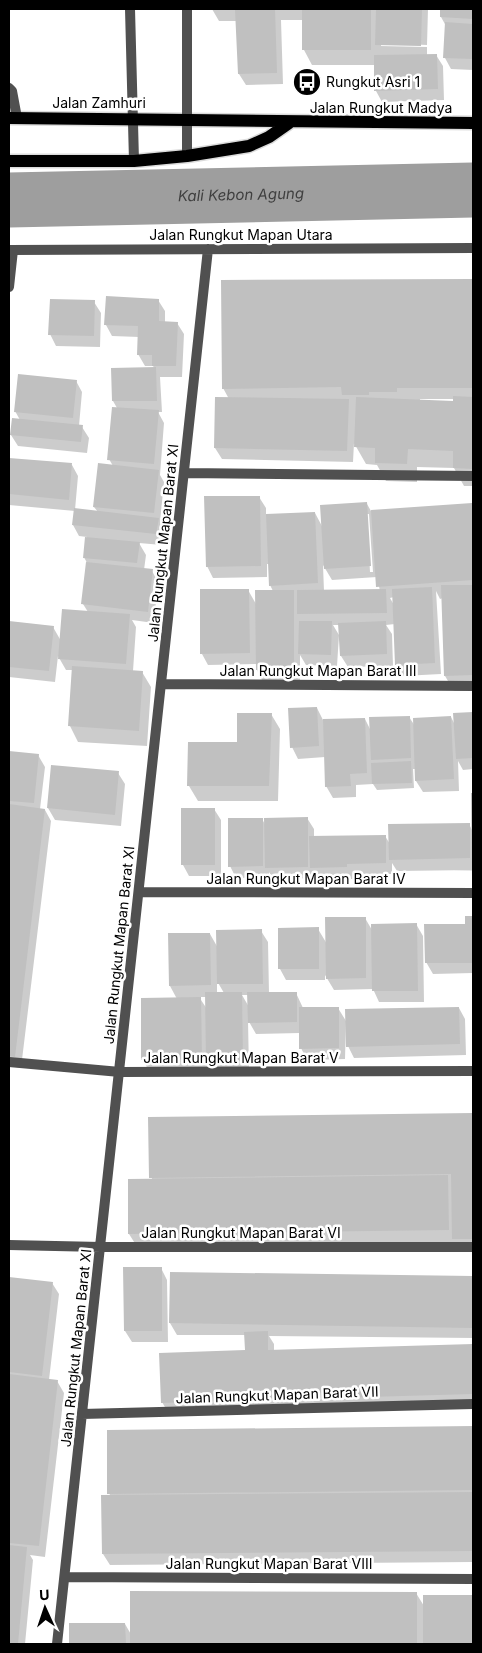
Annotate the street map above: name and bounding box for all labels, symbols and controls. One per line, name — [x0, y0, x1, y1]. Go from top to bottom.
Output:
bus stop icon: Rungkut Asri 1 — [292, 67, 322, 97]
place label: Rungkut Asri 1 — [326, 73, 420, 90]
street label: Jalan Zamhuri — [52, 94, 146, 111]
street label: Jalan Rungkut Madya — [310, 99, 452, 116]
water label: Kali Kebon Agung — [178, 184, 304, 205]
street label: Jalan Rungkut Mapan Utara — [149, 226, 333, 243]
street label: Jalan Rungkut Mapan Barat XI — [144, 443, 181, 643]
street label: Jalan Rungkut Mapan Barat III — [219, 662, 417, 679]
street label: Jalan Rungkut Mapan Barat XI — [100, 845, 137, 1045]
street label: Jalan Rungkut Mapan Barat IV — [206, 870, 406, 887]
street label: Jalan Rungkut Mapan Barat V — [143, 1049, 339, 1066]
street label: Jalan Rungkut Mapan Barat VI — [141, 1224, 341, 1241]
street label: Jalan Rungkut Mapan Barat XI — [57, 1248, 94, 1448]
street label: Jalan Rungkut Mapan Barat VII — [175, 1382, 379, 1407]
street label: Jalan Rungkut Mapan Barat VIII — [166, 1555, 372, 1572]
north arrow — [20, 1583, 70, 1633]
text: U — [39, 1586, 50, 1603]

